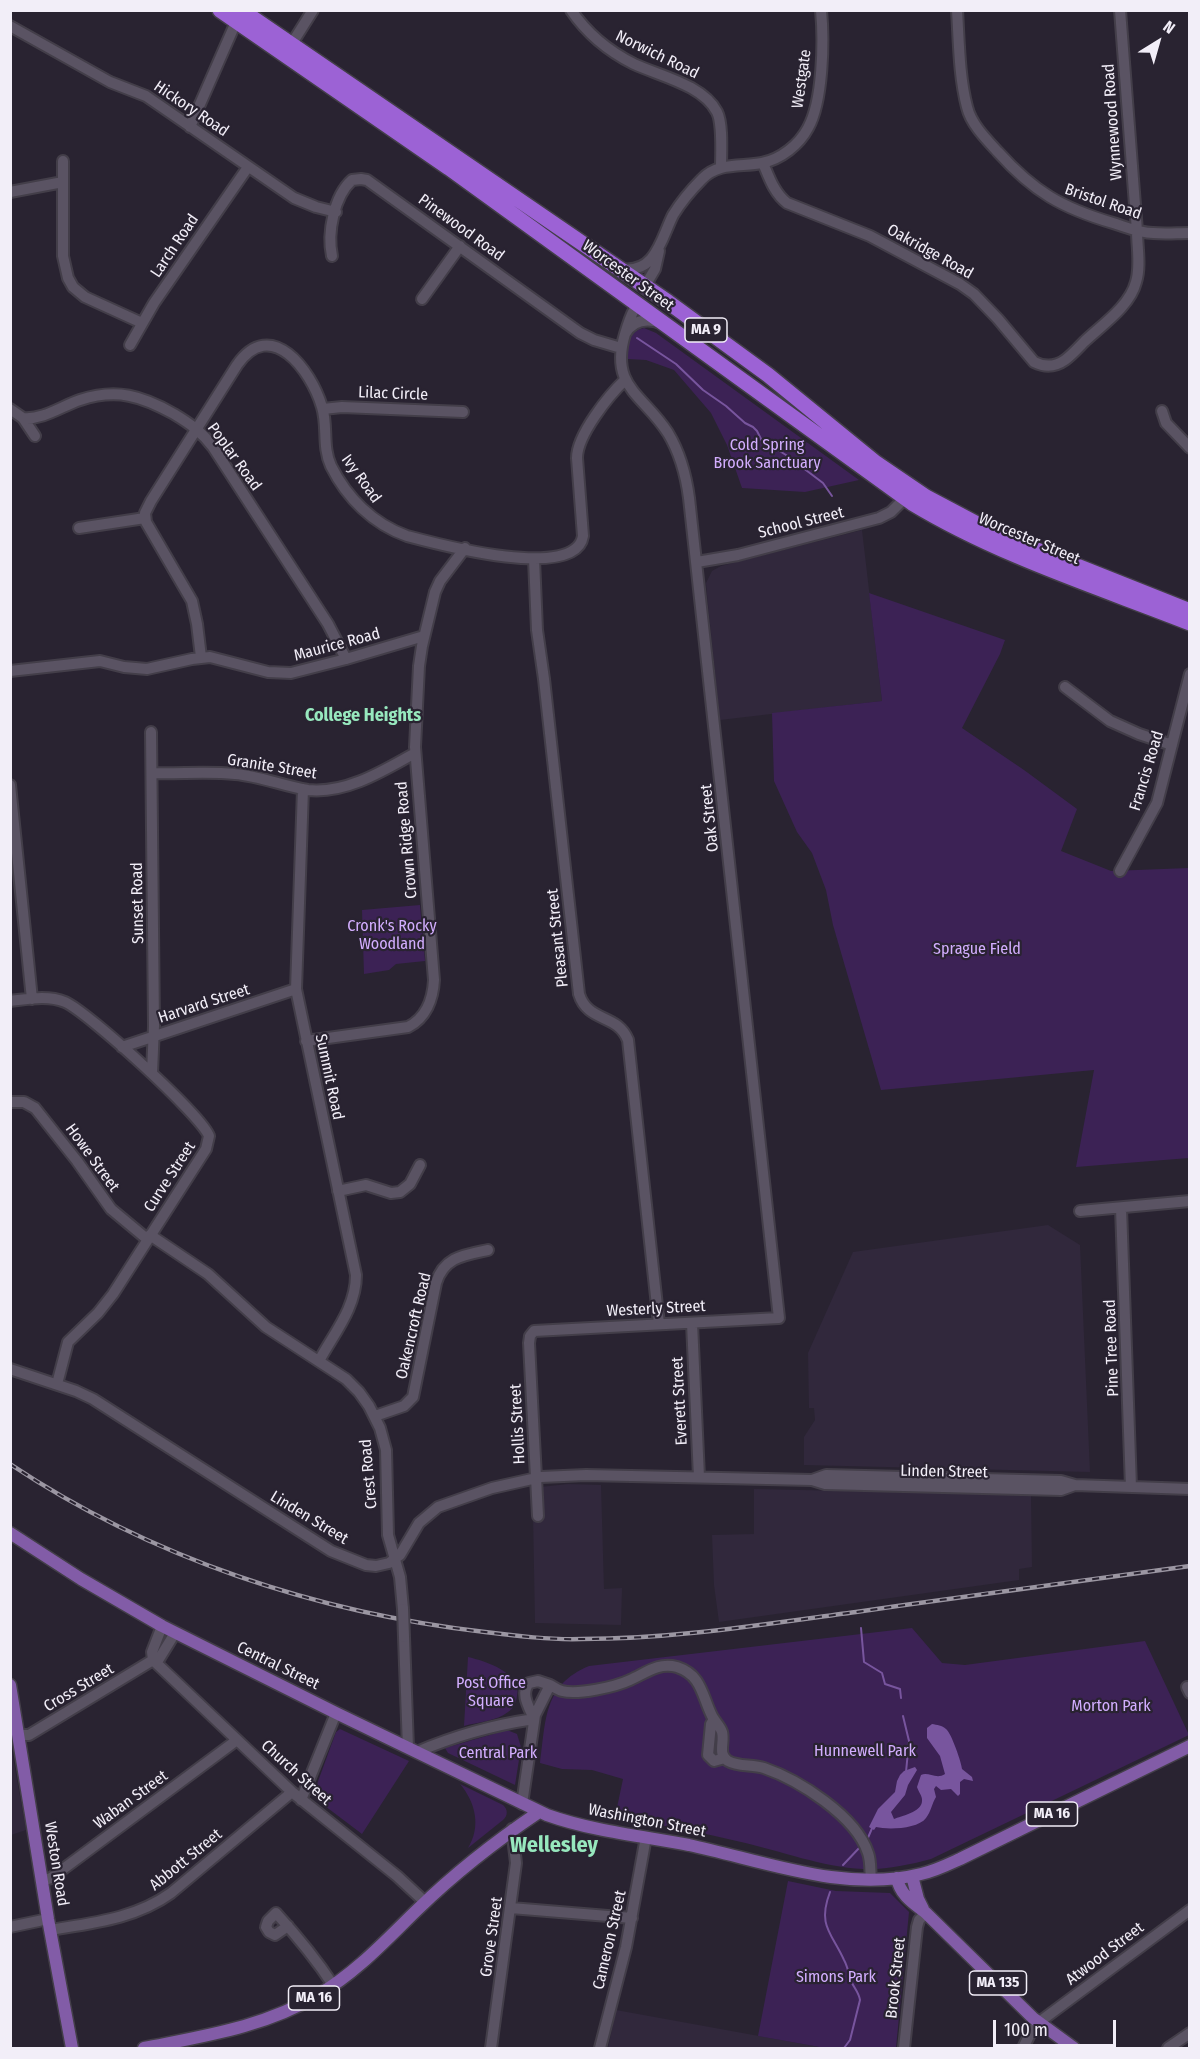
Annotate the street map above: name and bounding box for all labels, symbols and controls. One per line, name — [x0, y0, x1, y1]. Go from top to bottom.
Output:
north arrow — [1128, 12, 1188, 72]
text: N — [1160, 17, 1179, 38]
street label: Norwich Road — [612, 27, 702, 83]
street label: Westgate — [788, 48, 816, 110]
street label: Wynnewood Road — [1099, 63, 1127, 181]
street label: Hickory Road — [150, 77, 232, 141]
street label: Bristol Road — [1062, 180, 1144, 224]
street label: Pinewood Road — [414, 190, 508, 266]
street label: Larch Road — [147, 211, 203, 281]
street label: Oakridge Road — [884, 220, 976, 284]
street label: Worcester Street — [579, 236, 677, 316]
road number: MA 9 — [685, 318, 727, 342]
street label: Lilac Circle — [358, 383, 428, 405]
street label: Poplar Road — [203, 419, 265, 495]
park label: Cold Spring Brook Sanctuary — [713, 436, 821, 474]
street label: Ivy Road — [337, 451, 385, 507]
street label: School Street — [756, 503, 846, 543]
street label: Worcester Street — [975, 509, 1083, 569]
street label: Maurice Road — [292, 624, 382, 666]
district label: College Heights — [305, 705, 421, 727]
street label: Francis Road — [1126, 729, 1168, 813]
street label: Granite Street — [226, 750, 318, 784]
street label: Crown Ridge Road — [392, 781, 422, 899]
street label: Oak Street — [697, 783, 723, 853]
street label: Sunset Road — [128, 862, 148, 944]
street label: Pleasant Street — [543, 888, 573, 988]
park label: Cronk's Rocky Woodland — [347, 917, 437, 955]
park label: Sprague Field — [933, 940, 1021, 960]
street label: Harvard Street — [156, 980, 252, 1028]
street label: Summit Road — [311, 1032, 347, 1122]
street label: Howe Street — [61, 1120, 123, 1196]
street label: Curve Street — [140, 1138, 200, 1216]
street label: Oakencroft Road — [392, 1271, 436, 1381]
street label: Westerly Street — [606, 1297, 706, 1321]
street label: Pine Tree Road — [1101, 1299, 1123, 1397]
street label: Everett Street — [668, 1356, 692, 1446]
street label: Hollis Street — [506, 1383, 530, 1465]
street label: Crest Road — [356, 1438, 382, 1510]
street label: Linden Street — [900, 1462, 988, 1482]
street label: Linden Street — [267, 1487, 351, 1549]
street label: Central Street — [234, 1638, 322, 1694]
street label: Cross Street — [41, 1660, 117, 1716]
park label: Post Office Square — [456, 1674, 526, 1712]
park label: Morton Park — [1071, 1697, 1151, 1717]
street label: Church Street — [257, 1736, 335, 1810]
park label: Hunnewell Park — [814, 1742, 916, 1762]
park label: Central Park — [459, 1744, 537, 1764]
street label: Waban Street — [90, 1767, 172, 1833]
street label: Washington Street — [587, 1800, 707, 1842]
road number: MA 16 — [1026, 1802, 1078, 1826]
street label: Weston Road — [40, 1820, 72, 1908]
street label: Abbott Street — [146, 1825, 226, 1895]
district label: Wellesley — [510, 1833, 598, 1859]
street label: Cameron Street — [589, 1889, 631, 1991]
street label: Grove Street — [477, 1896, 507, 1978]
street label: Atwood Street — [1062, 1918, 1148, 1990]
street label: Brook Street — [882, 1937, 910, 2019]
park label: Simons Park — [796, 1968, 876, 1988]
road number: MA 135 — [970, 1971, 1026, 1995]
road number: MA 16 — [288, 1986, 340, 2010]
scale bar — [996, 2008, 1119, 2046]
text: 100 m — [1004, 2019, 1048, 2041]

